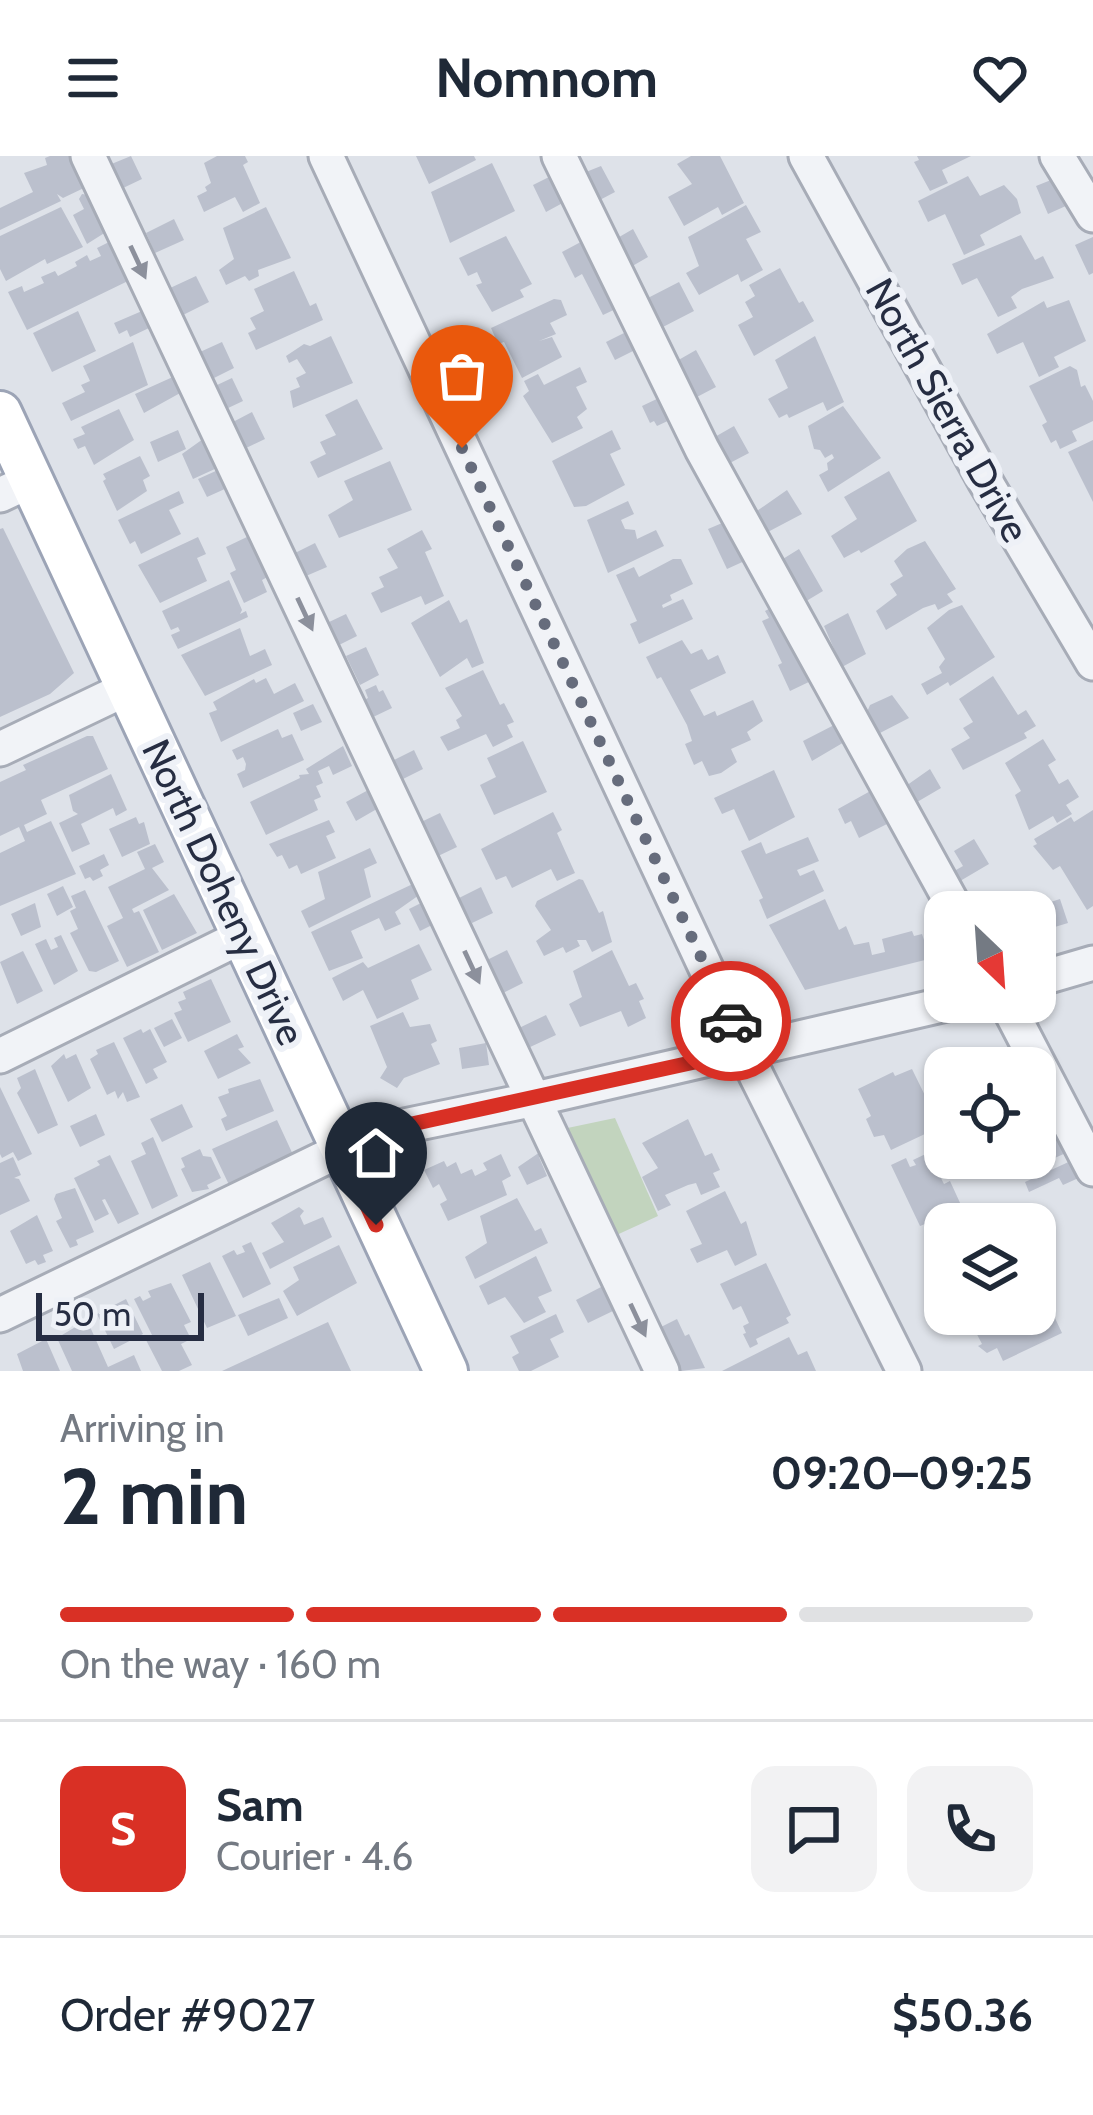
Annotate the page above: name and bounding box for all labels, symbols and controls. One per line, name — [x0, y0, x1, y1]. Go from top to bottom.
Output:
icon: menu — [60, 45, 126, 111]
text: Nomnom — [435, 45, 658, 111]
icon: heart — [967, 45, 1033, 111]
one-way arrow — [128, 245, 148, 280]
street label: North Sierra Drive — [856, 270, 1040, 550]
pin — [411, 325, 513, 448]
icon: bag — [429, 343, 495, 409]
one-way arrow — [295, 597, 315, 632]
street label: North Doheny Drive — [132, 732, 316, 1052]
north arrow — [924, 891, 1056, 1023]
map controls — [924, 891, 1056, 1335]
one-way arrow — [462, 950, 482, 985]
courier — [671, 961, 791, 1081]
icon: car — [698, 988, 764, 1054]
button: locate — [924, 1047, 1056, 1179]
pin — [325, 1102, 427, 1225]
icon: home — [343, 1120, 409, 1186]
button: layers — [924, 1203, 1056, 1335]
scale bar — [36, 1287, 204, 1340]
text: 50 m — [54, 1294, 131, 1334]
one-way arrow — [628, 1303, 648, 1338]
text: Arriving in — [60, 1404, 224, 1452]
text: 09:20–09:25 — [770, 1446, 1033, 1500]
text: 2 min — [60, 1449, 248, 1544]
text: On the way · 160 m — [60, 1640, 381, 1688]
button: chat — [751, 1766, 877, 1892]
button: phone — [907, 1766, 1033, 1892]
text: Sam — [216, 1778, 304, 1832]
text: S — [110, 1802, 136, 1856]
text: Courier · 4.6 — [216, 1832, 413, 1880]
text: Order #9027 — [60, 1988, 315, 2042]
text: $50.36 — [892, 1988, 1033, 2042]

